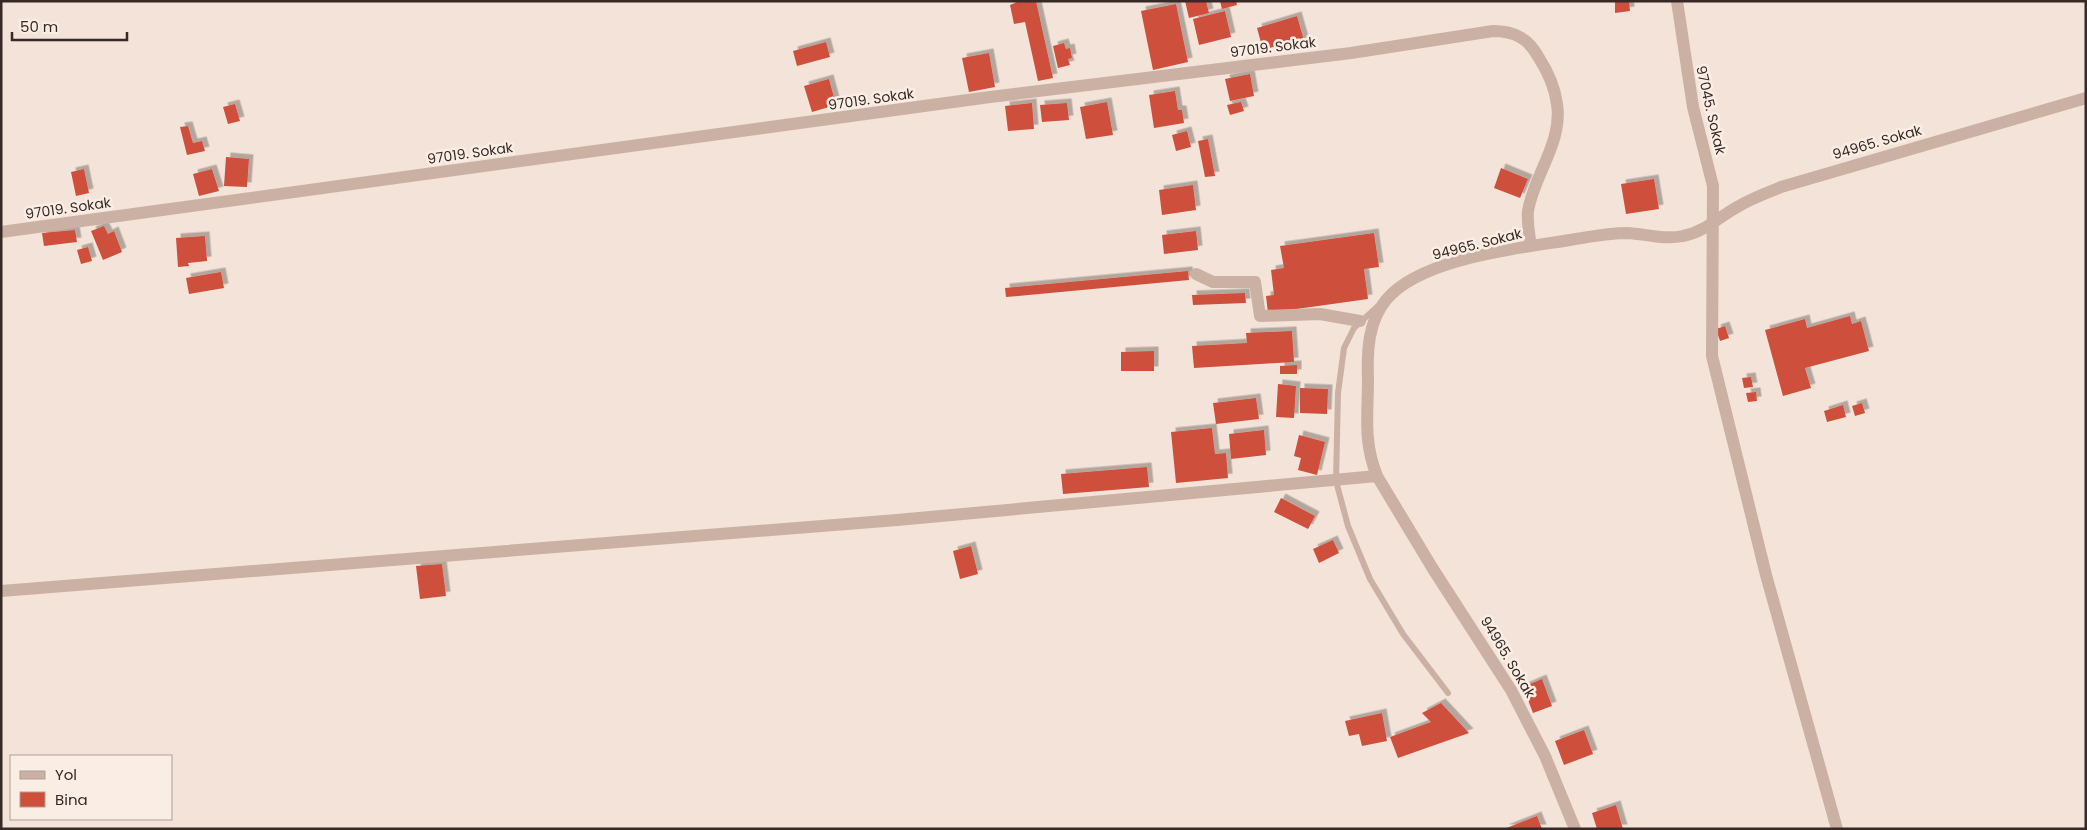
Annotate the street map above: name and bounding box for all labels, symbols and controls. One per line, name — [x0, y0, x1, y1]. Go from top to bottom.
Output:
scale bar — [12, 10, 128, 42]
text: 50 m — [20, 16, 58, 37]
street label: 97019. Sokak — [1229, 32, 1318, 62]
street label: 97045. Sokak — [1691, 64, 1731, 157]
street label: 97019. Sokak — [827, 83, 916, 115]
street label: 94965. Sokak — [1830, 120, 1925, 164]
street label: 97019. Sokak — [426, 137, 515, 169]
street label: 97019. Sokak — [24, 192, 113, 224]
street label: 94965. Sokak — [1430, 223, 1525, 265]
street label: 94965. Sokak — [1476, 612, 1541, 702]
legend — [10, 755, 172, 820]
text: Yol — [55, 764, 77, 785]
text: Bina — [55, 789, 88, 810]

